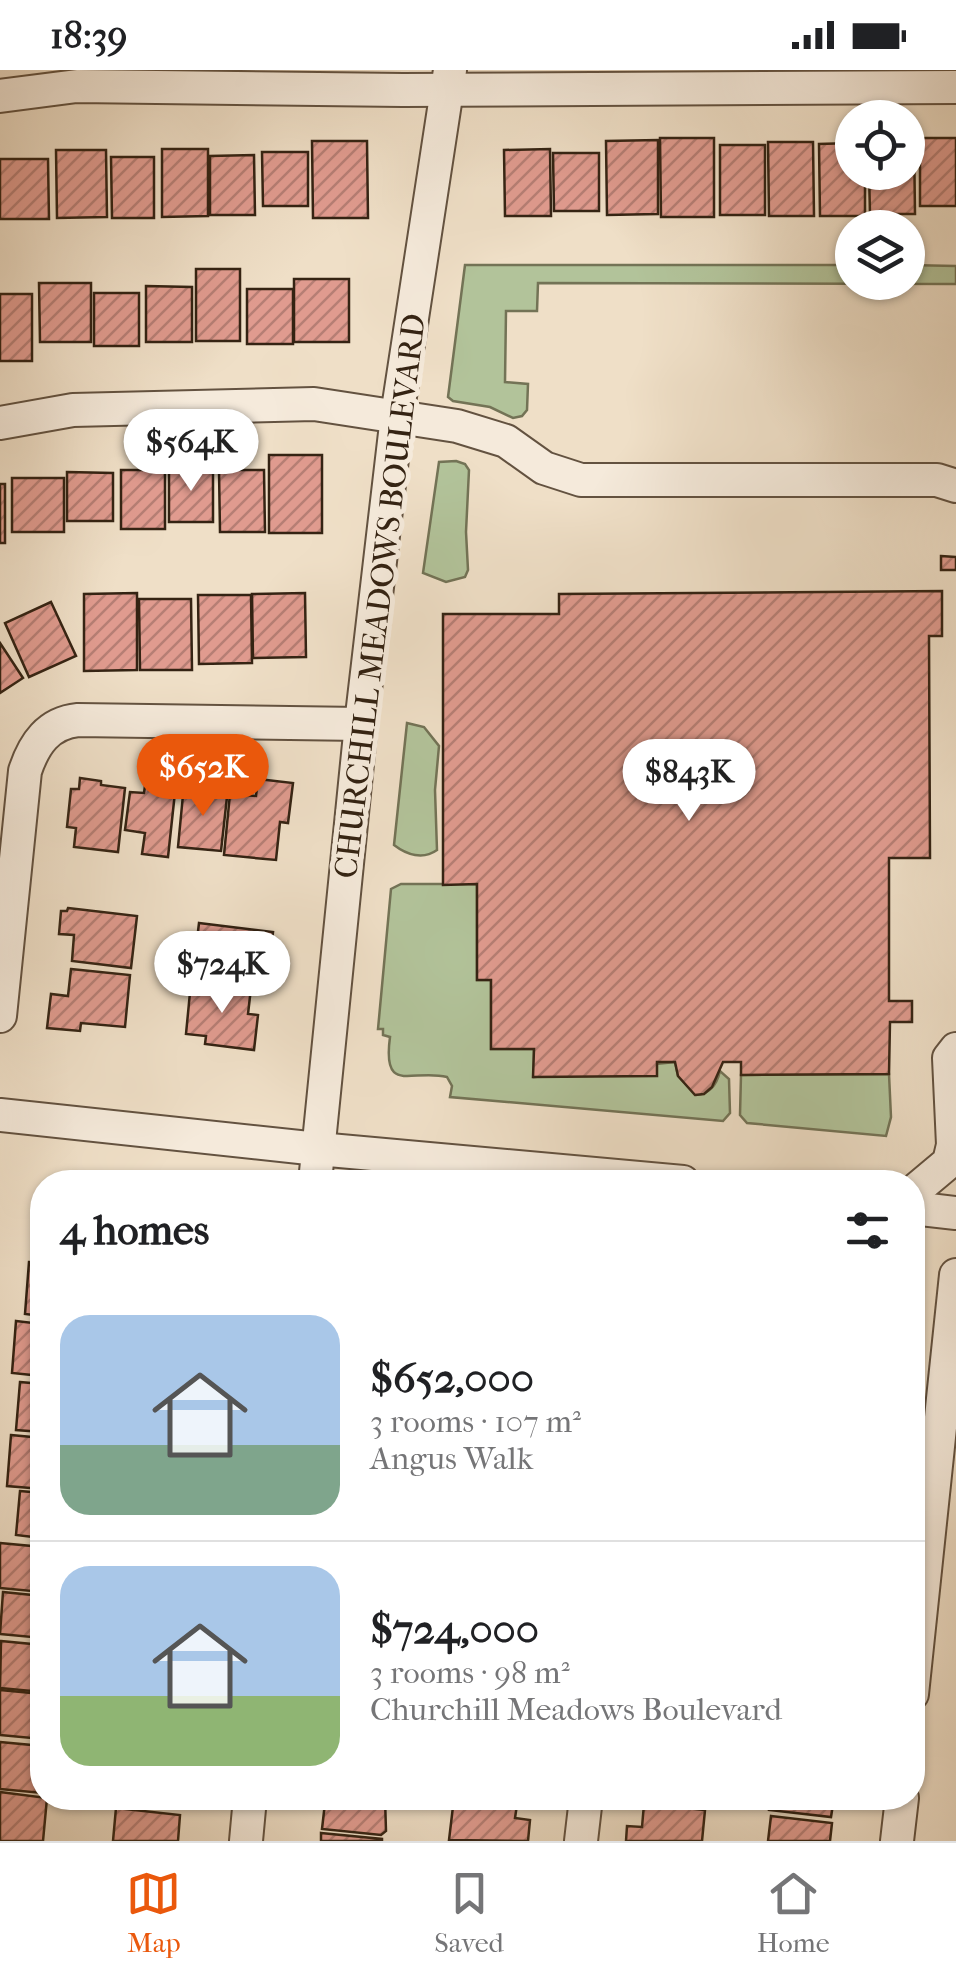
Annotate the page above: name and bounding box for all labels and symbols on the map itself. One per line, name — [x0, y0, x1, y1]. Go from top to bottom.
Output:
street label: CHURCHILL MEADOWS BOULEVARD — [327, 311, 433, 881]
pin: $564K — [121, 409, 261, 494]
pin: $652K — [133, 734, 273, 819]
pin: $843K — [619, 739, 759, 824]
pin: $724K — [152, 931, 292, 1016]

